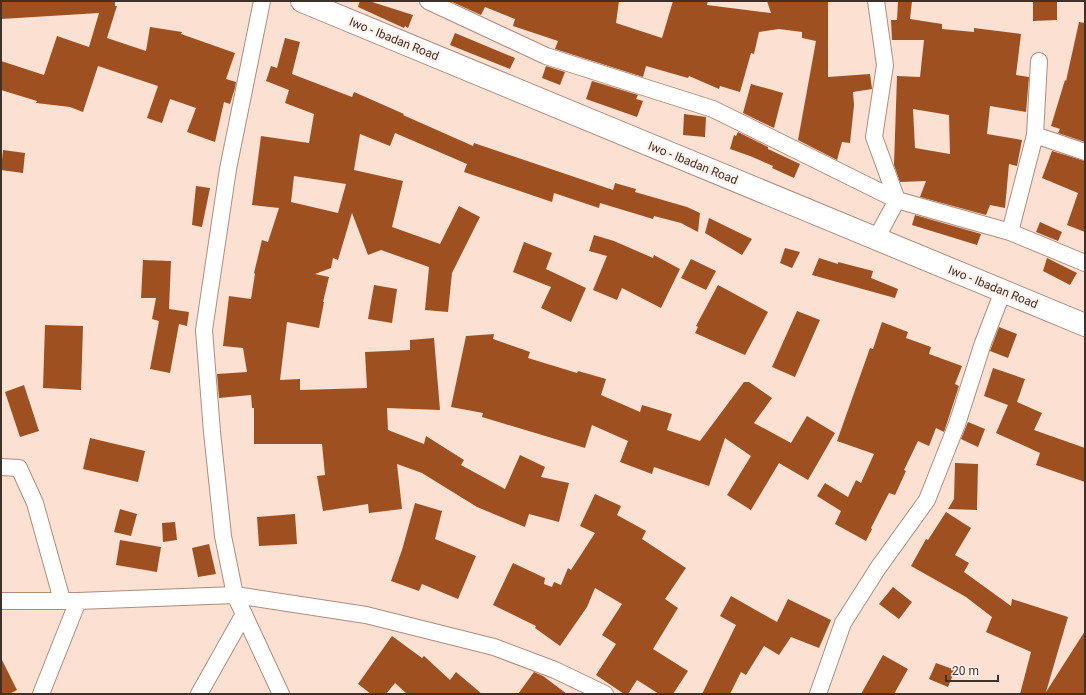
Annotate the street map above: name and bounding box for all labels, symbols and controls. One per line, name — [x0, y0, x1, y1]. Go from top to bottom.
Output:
street label: Iwo - Ibadan Road — [347, 15, 441, 63]
street label: Iwo - Ibadan Road — [646, 139, 740, 187]
street label: Iwo - Ibadan Road — [946, 263, 1040, 311]
scale bar — [946, 657, 998, 683]
text: 20 m — [952, 664, 979, 678]

